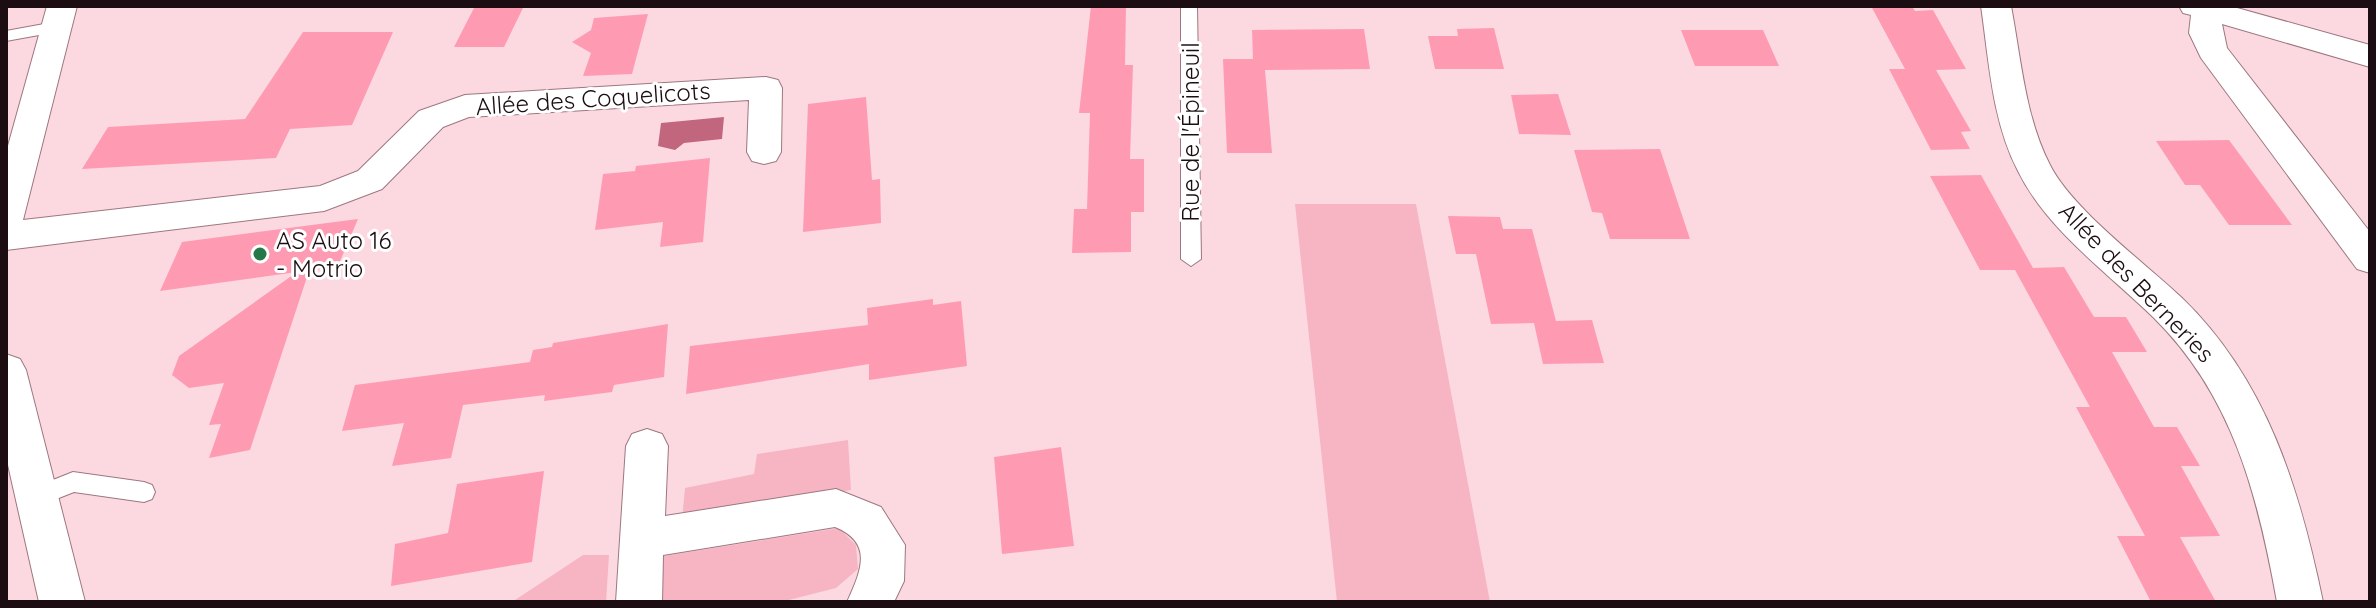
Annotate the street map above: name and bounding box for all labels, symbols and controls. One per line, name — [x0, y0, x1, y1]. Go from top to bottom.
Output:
street label: Rue de l'Épineuil — [1175, 42, 1205, 222]
street label: Allée des Coquelicots — [475, 75, 711, 121]
street label: Allée des Berneries — [2053, 196, 2221, 368]
place label: AS Auto 16 - Motrio — [276, 225, 391, 283]
marker: AS Auto 16 - Motrio — [251, 245, 269, 263]

